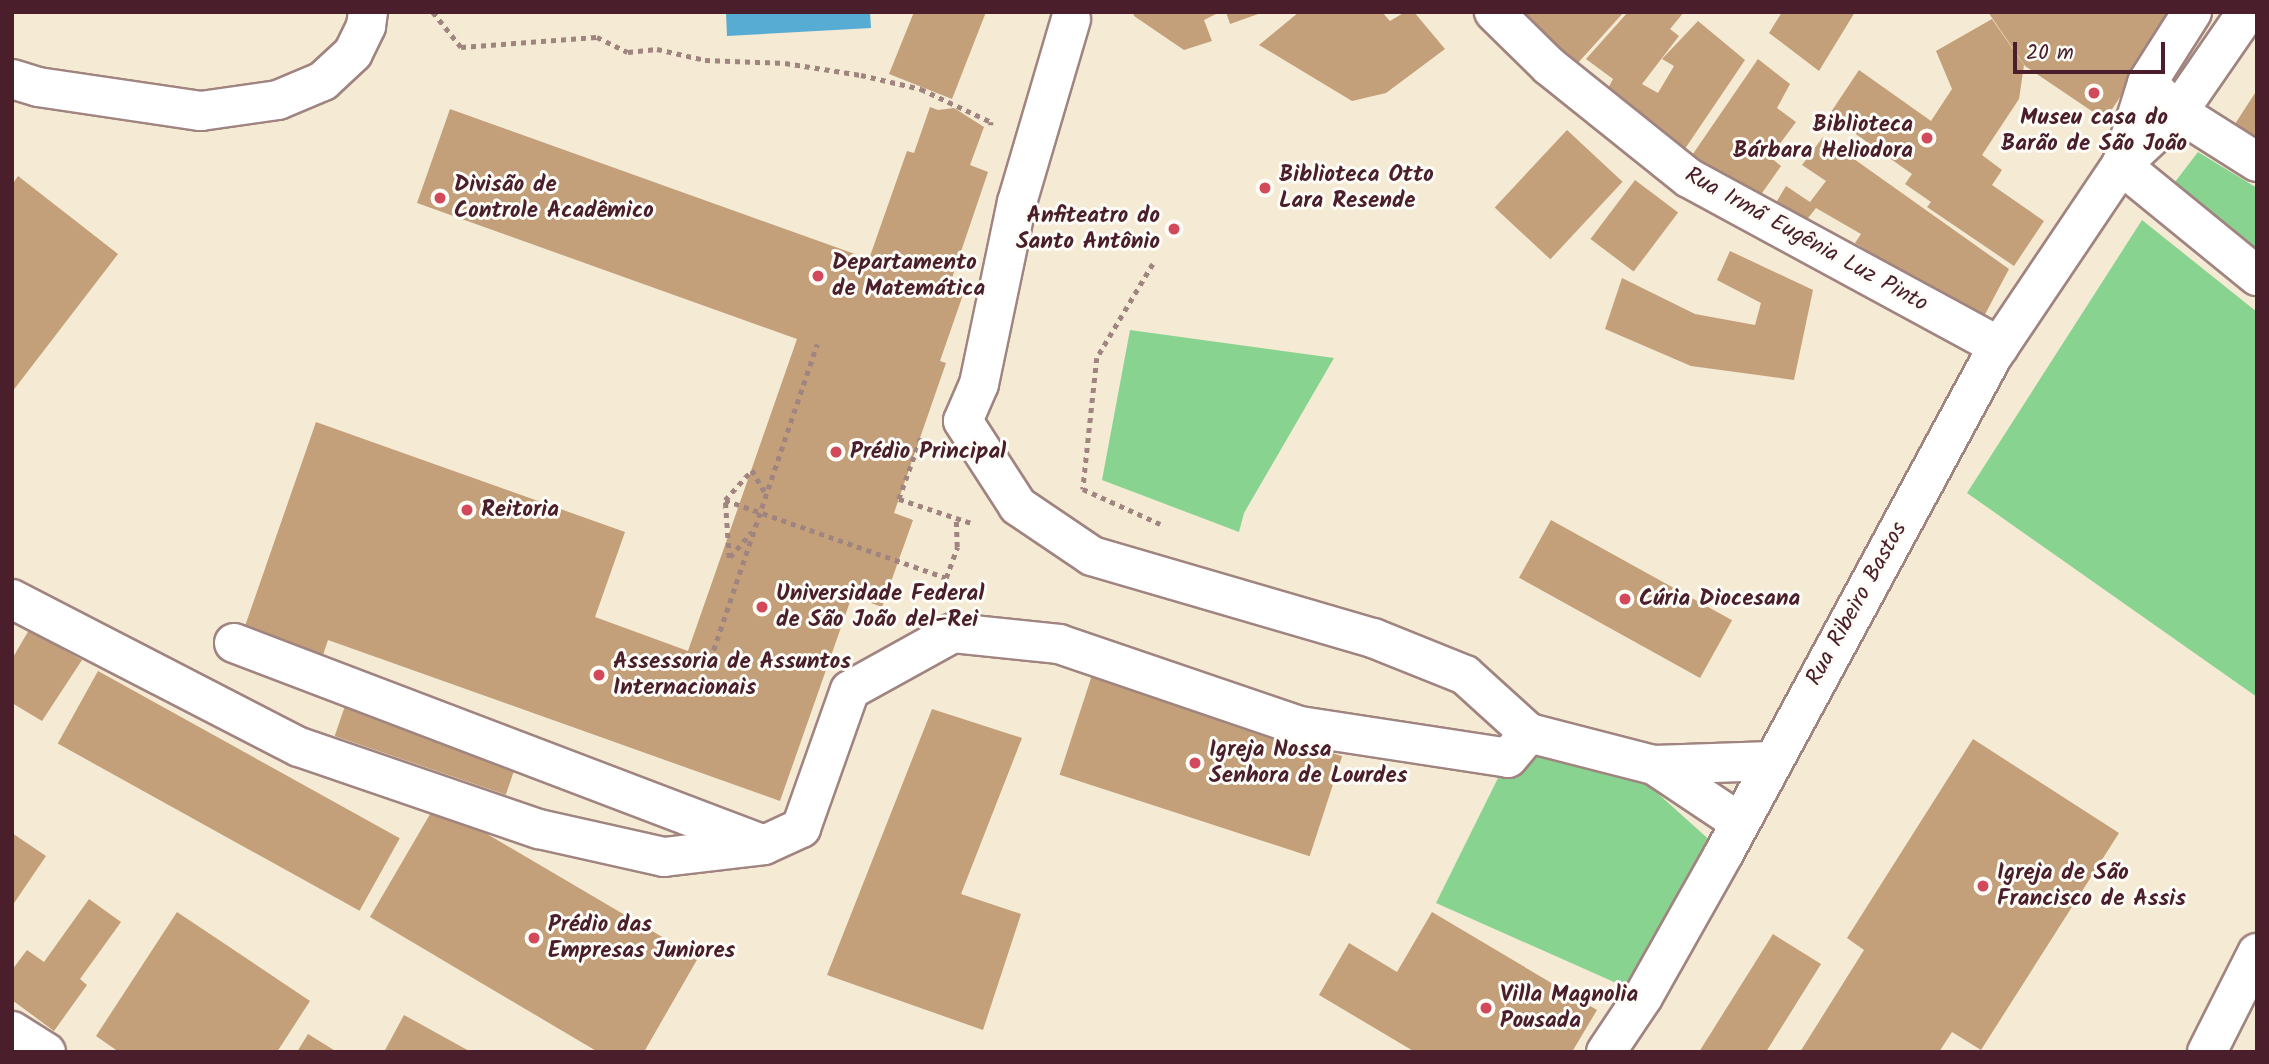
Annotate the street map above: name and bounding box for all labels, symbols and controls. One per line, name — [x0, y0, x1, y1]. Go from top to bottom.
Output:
scale bar — [2017, 28, 2169, 72]
text: 20 m — [2026, 37, 2074, 70]
marker: Museu casa do Barão de São João — [2086, 85, 2102, 101]
place label: Museu casa do Barão de São João — [2001, 104, 2187, 158]
place label: Biblioteca Bárbara Heliodora — [1733, 111, 1913, 165]
marker: Biblioteca Bárbara Heliodora — [1919, 130, 1935, 146]
place label: Biblioteca Otto Lara Resende — [1279, 161, 1434, 215]
street label: Rua Irmã Eugênia Luz Pinto — [1680, 162, 1932, 318]
place label: Divisão de Controle Acadêmico — [454, 171, 654, 225]
marker: Biblioteca Otto Lara Resende — [1257, 180, 1273, 196]
marker: Divisão de Controle Acadêmico — [432, 190, 448, 206]
place label: Anfiteatro do Santo Antônio — [1016, 202, 1160, 256]
marker: Anfiteatro do Santo Antônio — [1166, 221, 1182, 237]
place label: Departamento de Matemática — [832, 249, 985, 303]
marker: Departamento de Matemática — [810, 268, 826, 284]
place label: Prédio Principal — [850, 438, 1006, 466]
marker: Prédio Principal — [828, 444, 844, 460]
place label: Reitoria — [481, 496, 559, 524]
marker: Reitoria — [459, 502, 475, 518]
street label: Rua Ribeiro Bastos — [1801, 517, 1913, 691]
place label: Universidade Federal de São João del-Rei — [776, 580, 984, 634]
place label: Cúria Diocesana — [1639, 585, 1800, 613]
marker: Cúria Diocesana — [1617, 591, 1633, 607]
marker: Universidade Federal de São João del-Rei — [754, 599, 770, 615]
place label: Assessoria de Assuntos Internacionais — [613, 648, 851, 702]
marker: Assessoria de Assuntos Internacionais — [591, 667, 607, 683]
place label: Igreja Nossa Senhora de Lourdes — [1209, 736, 1407, 790]
marker: Igreja Nossa Senhora de Lourdes — [1187, 755, 1203, 771]
place label: Igreja de São Francisco de Assis — [1997, 859, 2186, 913]
marker: Igreja de São Francisco de Assis — [1975, 878, 1991, 894]
place label: Prédio das Empresas Juniores — [548, 911, 735, 965]
marker: Prédio das Empresas Juniores — [526, 930, 542, 946]
place label: Villa Magnolia Pousada — [1500, 981, 1638, 1035]
marker: Villa Magnolia Pousada — [1478, 1000, 1494, 1016]

